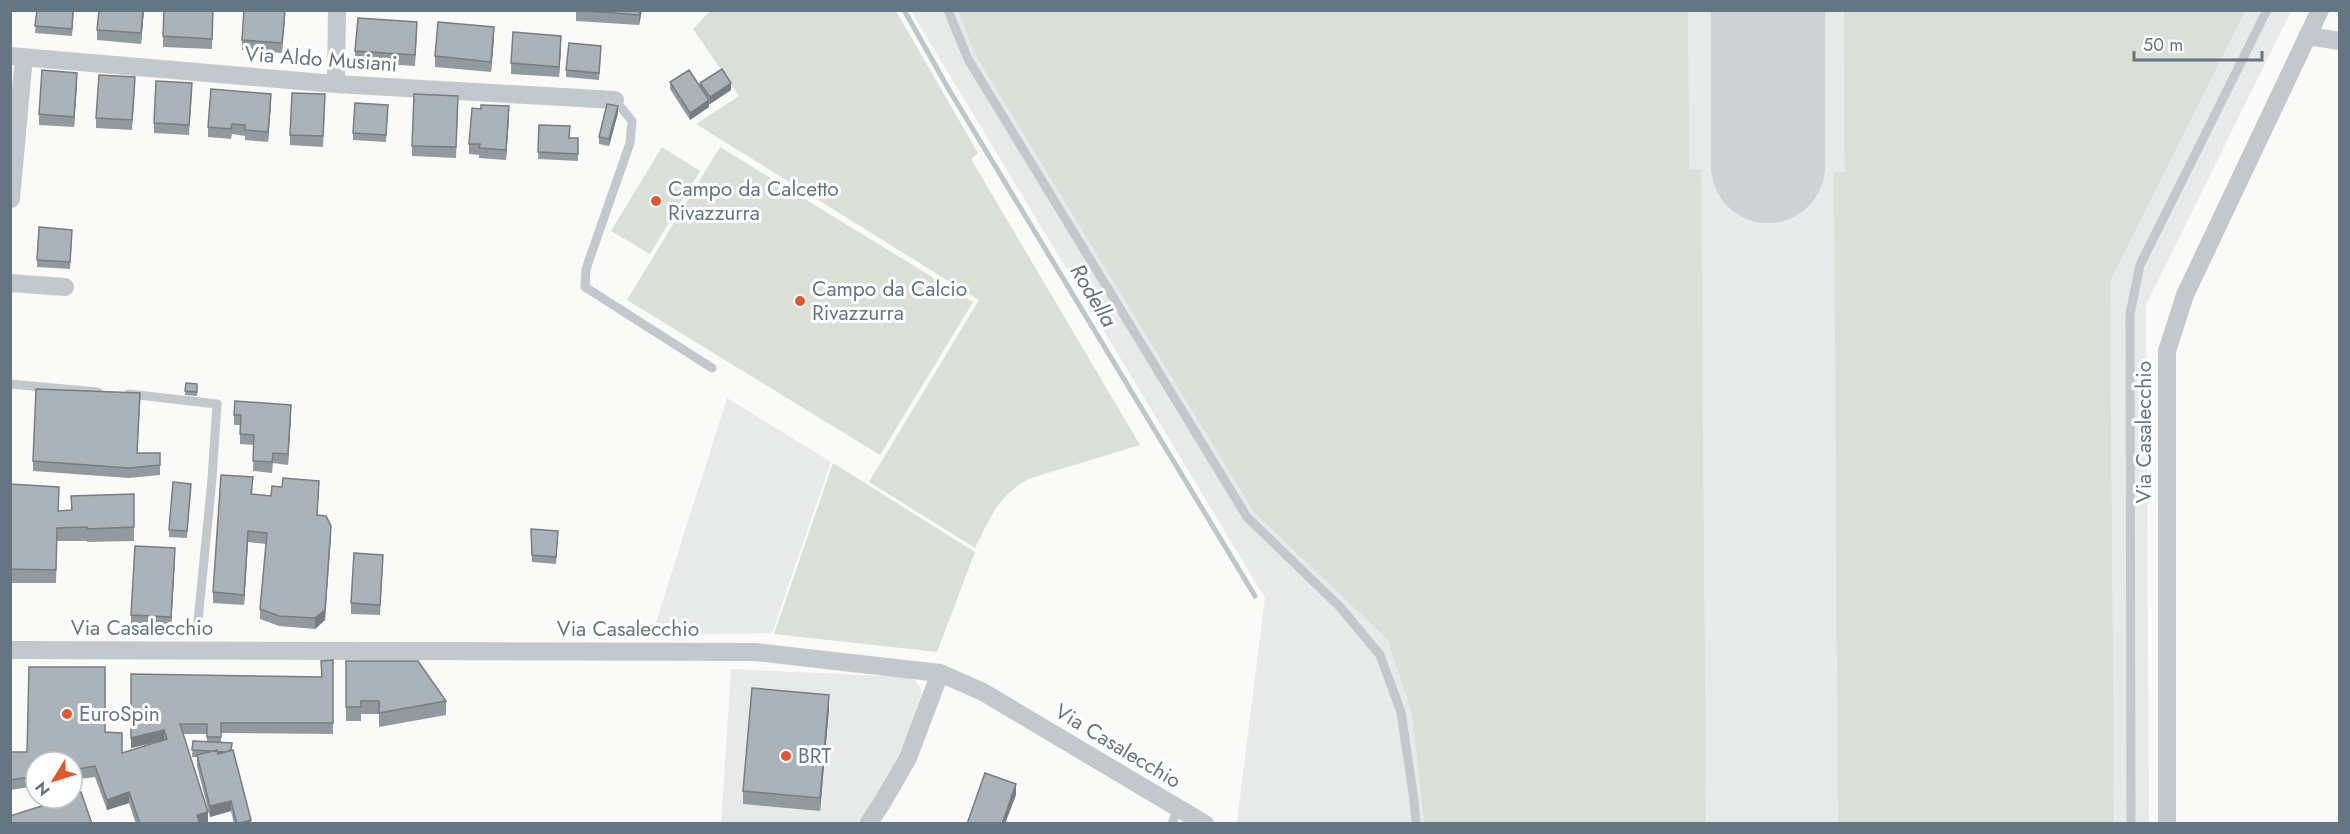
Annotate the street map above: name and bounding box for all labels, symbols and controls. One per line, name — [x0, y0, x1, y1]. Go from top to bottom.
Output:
scale bar — [2134, 24, 2262, 62]
text: 50 m — [2143, 32, 2183, 58]
street label: Via Aldo Musiani — [244, 39, 398, 79]
place label: Campo da Calcetto Rivazzurra — [668, 174, 839, 228]
marker: Campo da Calcetto Rivazzurra — [649, 194, 663, 208]
water label: Rodella — [1063, 257, 1125, 333]
place label: Campo da Calcio Rivazzurra — [812, 274, 967, 328]
marker: Campo da Calcio Rivazzurra — [793, 294, 807, 308]
street label: Via Casalecchio — [2129, 361, 2159, 503]
street label: Via Casalecchio — [71, 613, 213, 643]
street label: Via Casalecchio — [557, 614, 699, 644]
street label: Via Casalecchio — [1049, 696, 1187, 796]
place label: EuroSpin — [79, 699, 160, 729]
marker: EuroSpin — [60, 707, 74, 721]
place label: BRT — [798, 741, 831, 771]
marker: BRT — [779, 749, 793, 763]
north arrow — [24, 750, 84, 810]
text: N — [30, 777, 56, 801]

